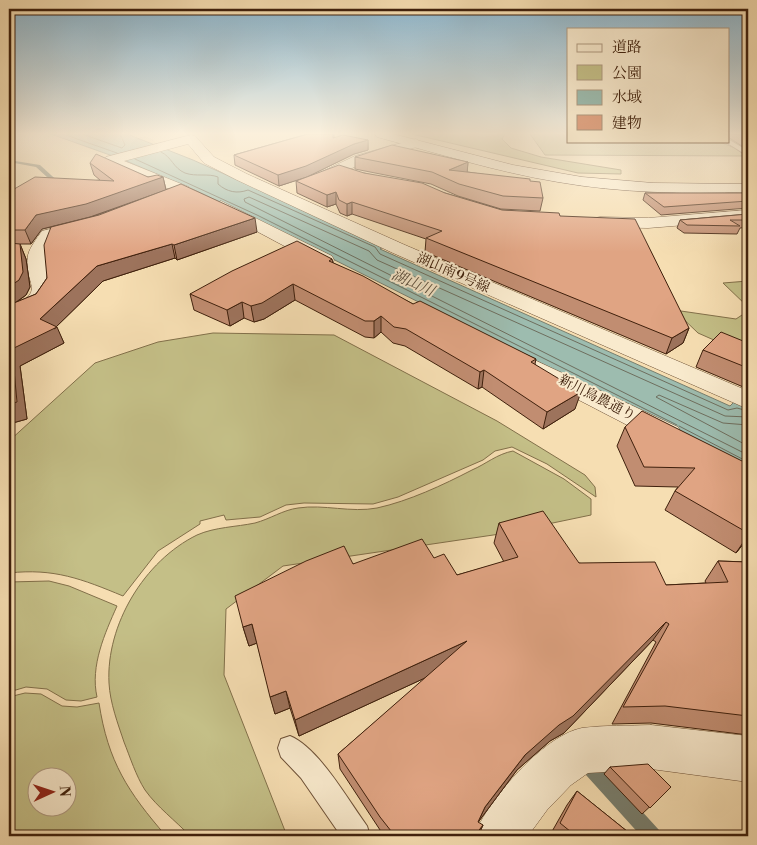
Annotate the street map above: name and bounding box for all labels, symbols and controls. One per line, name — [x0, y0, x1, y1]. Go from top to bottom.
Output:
legend — [567, 28, 730, 142]
text: 道路 — [612, 38, 642, 57]
text: 公園 — [612, 64, 642, 83]
text: 水域 — [612, 88, 642, 107]
text: 建物 — [612, 114, 642, 133]
street label: 湖山南9号線 — [413, 249, 493, 297]
water label: 湖山川 — [389, 265, 439, 302]
street label: 新川鳥農通り — [555, 371, 639, 425]
north arrow — [28, 768, 78, 818]
text: N — [55, 785, 73, 797]

